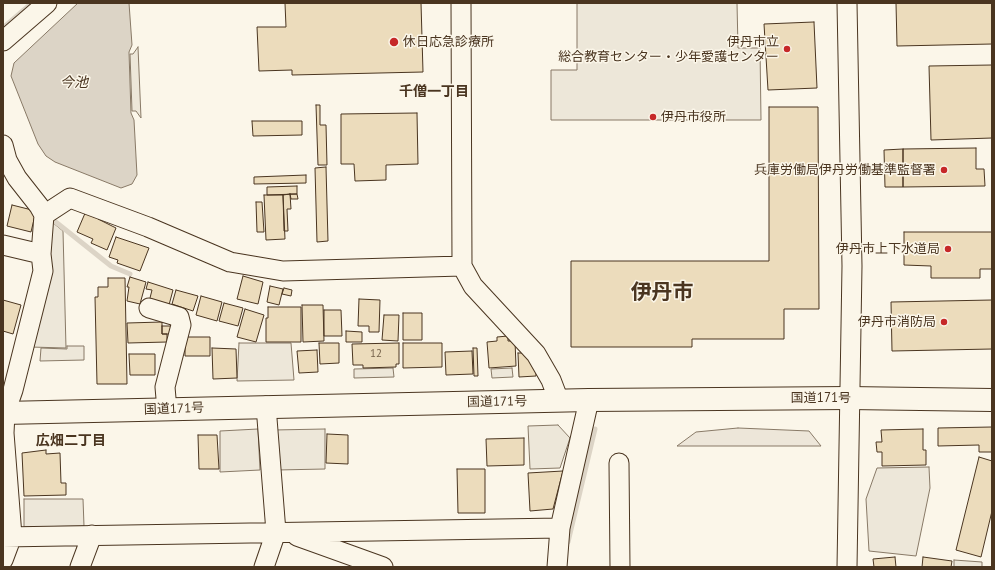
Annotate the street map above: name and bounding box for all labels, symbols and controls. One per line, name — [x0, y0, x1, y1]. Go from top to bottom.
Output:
place label: 休日応急診療所 — [403, 34, 494, 50]
place label: 伊丹市立 総合教育センター・少年愛護センター — [558, 34, 779, 65]
marker: 休日応急診療所 — [388, 36, 400, 48]
marker: 伊丹市立 総合教育センター・少年愛護センター — [782, 44, 792, 54]
water label: 今池 — [60, 75, 88, 91]
district label: 千僧一丁目 — [399, 84, 469, 100]
place label: 伊丹市役所 — [661, 109, 726, 125]
marker: 伊丹市役所 — [648, 112, 658, 122]
place label: 兵庫労働局伊丹労働基準監督署 — [754, 162, 936, 178]
marker: 兵庫労働局伊丹労働基準監督署 — [939, 165, 949, 175]
place label: 伊丹市上下水道局 — [836, 241, 940, 257]
marker: 伊丹市上下水道局 — [943, 244, 953, 254]
district label: 伊丹市 — [631, 280, 693, 306]
place label: 伊丹市消防局 — [858, 314, 936, 330]
marker: 伊丹市消防局 — [939, 317, 949, 327]
house number: 12 — [370, 347, 382, 361]
street label: 国道171号 — [791, 390, 851, 406]
street label: 国道171号 — [467, 394, 527, 410]
street label: 国道171号 — [144, 400, 204, 418]
district label: 広畑二丁目 — [36, 433, 106, 449]

